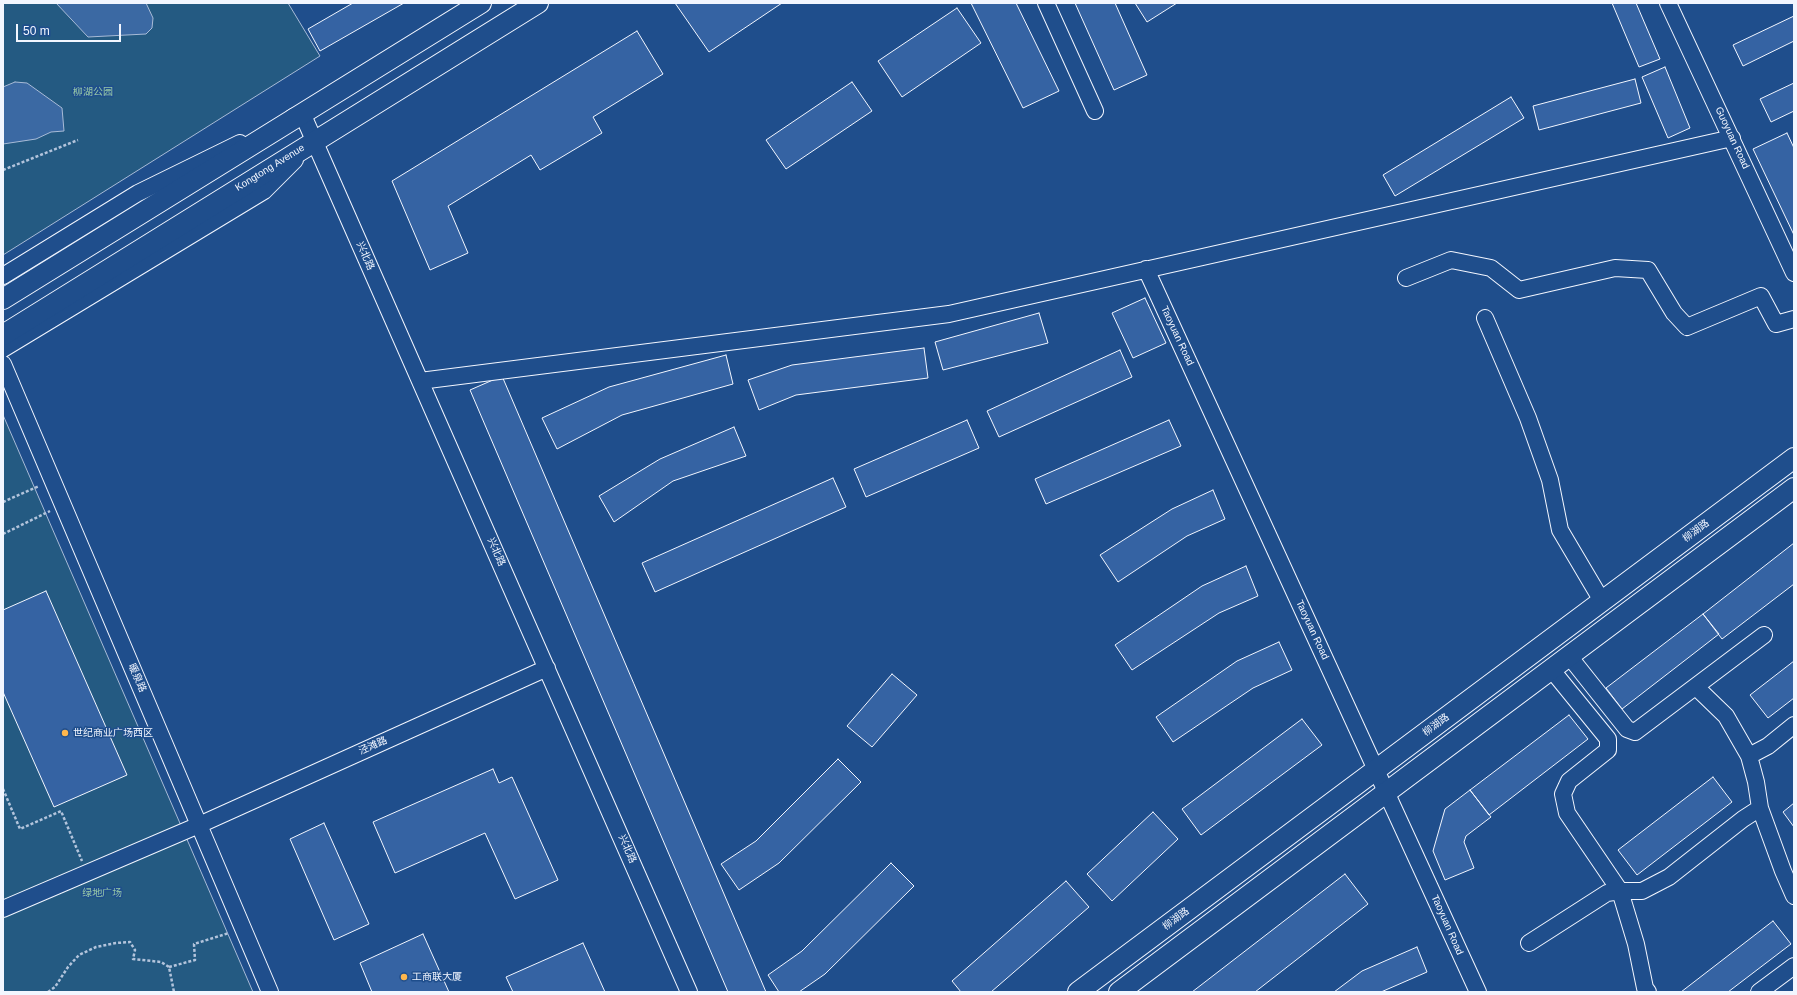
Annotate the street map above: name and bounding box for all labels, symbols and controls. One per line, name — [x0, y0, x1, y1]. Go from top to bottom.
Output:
scale bar — [18, 16, 123, 42]
text: 50 m — [23, 24, 50, 38]
park label: 柳湖公园 — [73, 86, 113, 98]
street label: Guoyuan Road — [1712, 105, 1752, 171]
street label: Kongtong Avenue — [233, 142, 307, 194]
street label: 兴北路 — [353, 240, 377, 272]
street label: Taoyuan Road — [1158, 304, 1196, 368]
street label: 柳湖路 — [1680, 517, 1712, 545]
street label: 兴北路 — [484, 536, 508, 568]
street label: Taoyuan Road — [1293, 598, 1331, 662]
street label: 暖泉路 — [126, 662, 148, 694]
street label: 柳湖路 — [1420, 711, 1452, 739]
place label: 世纪商业广场西区 — [73, 727, 153, 739]
marker: 世纪商业广场西区 — [60, 728, 70, 738]
street label: 泾滩路 — [357, 734, 389, 758]
street label: 兴北路 — [615, 833, 639, 865]
park label: 绿地广场 — [82, 887, 122, 899]
street label: Taoyuan Road — [1428, 893, 1466, 957]
street label: 柳湖路 — [1160, 905, 1192, 933]
place label: 工商联大厦 — [412, 971, 462, 983]
marker: 工商联大厦 — [399, 972, 409, 982]

